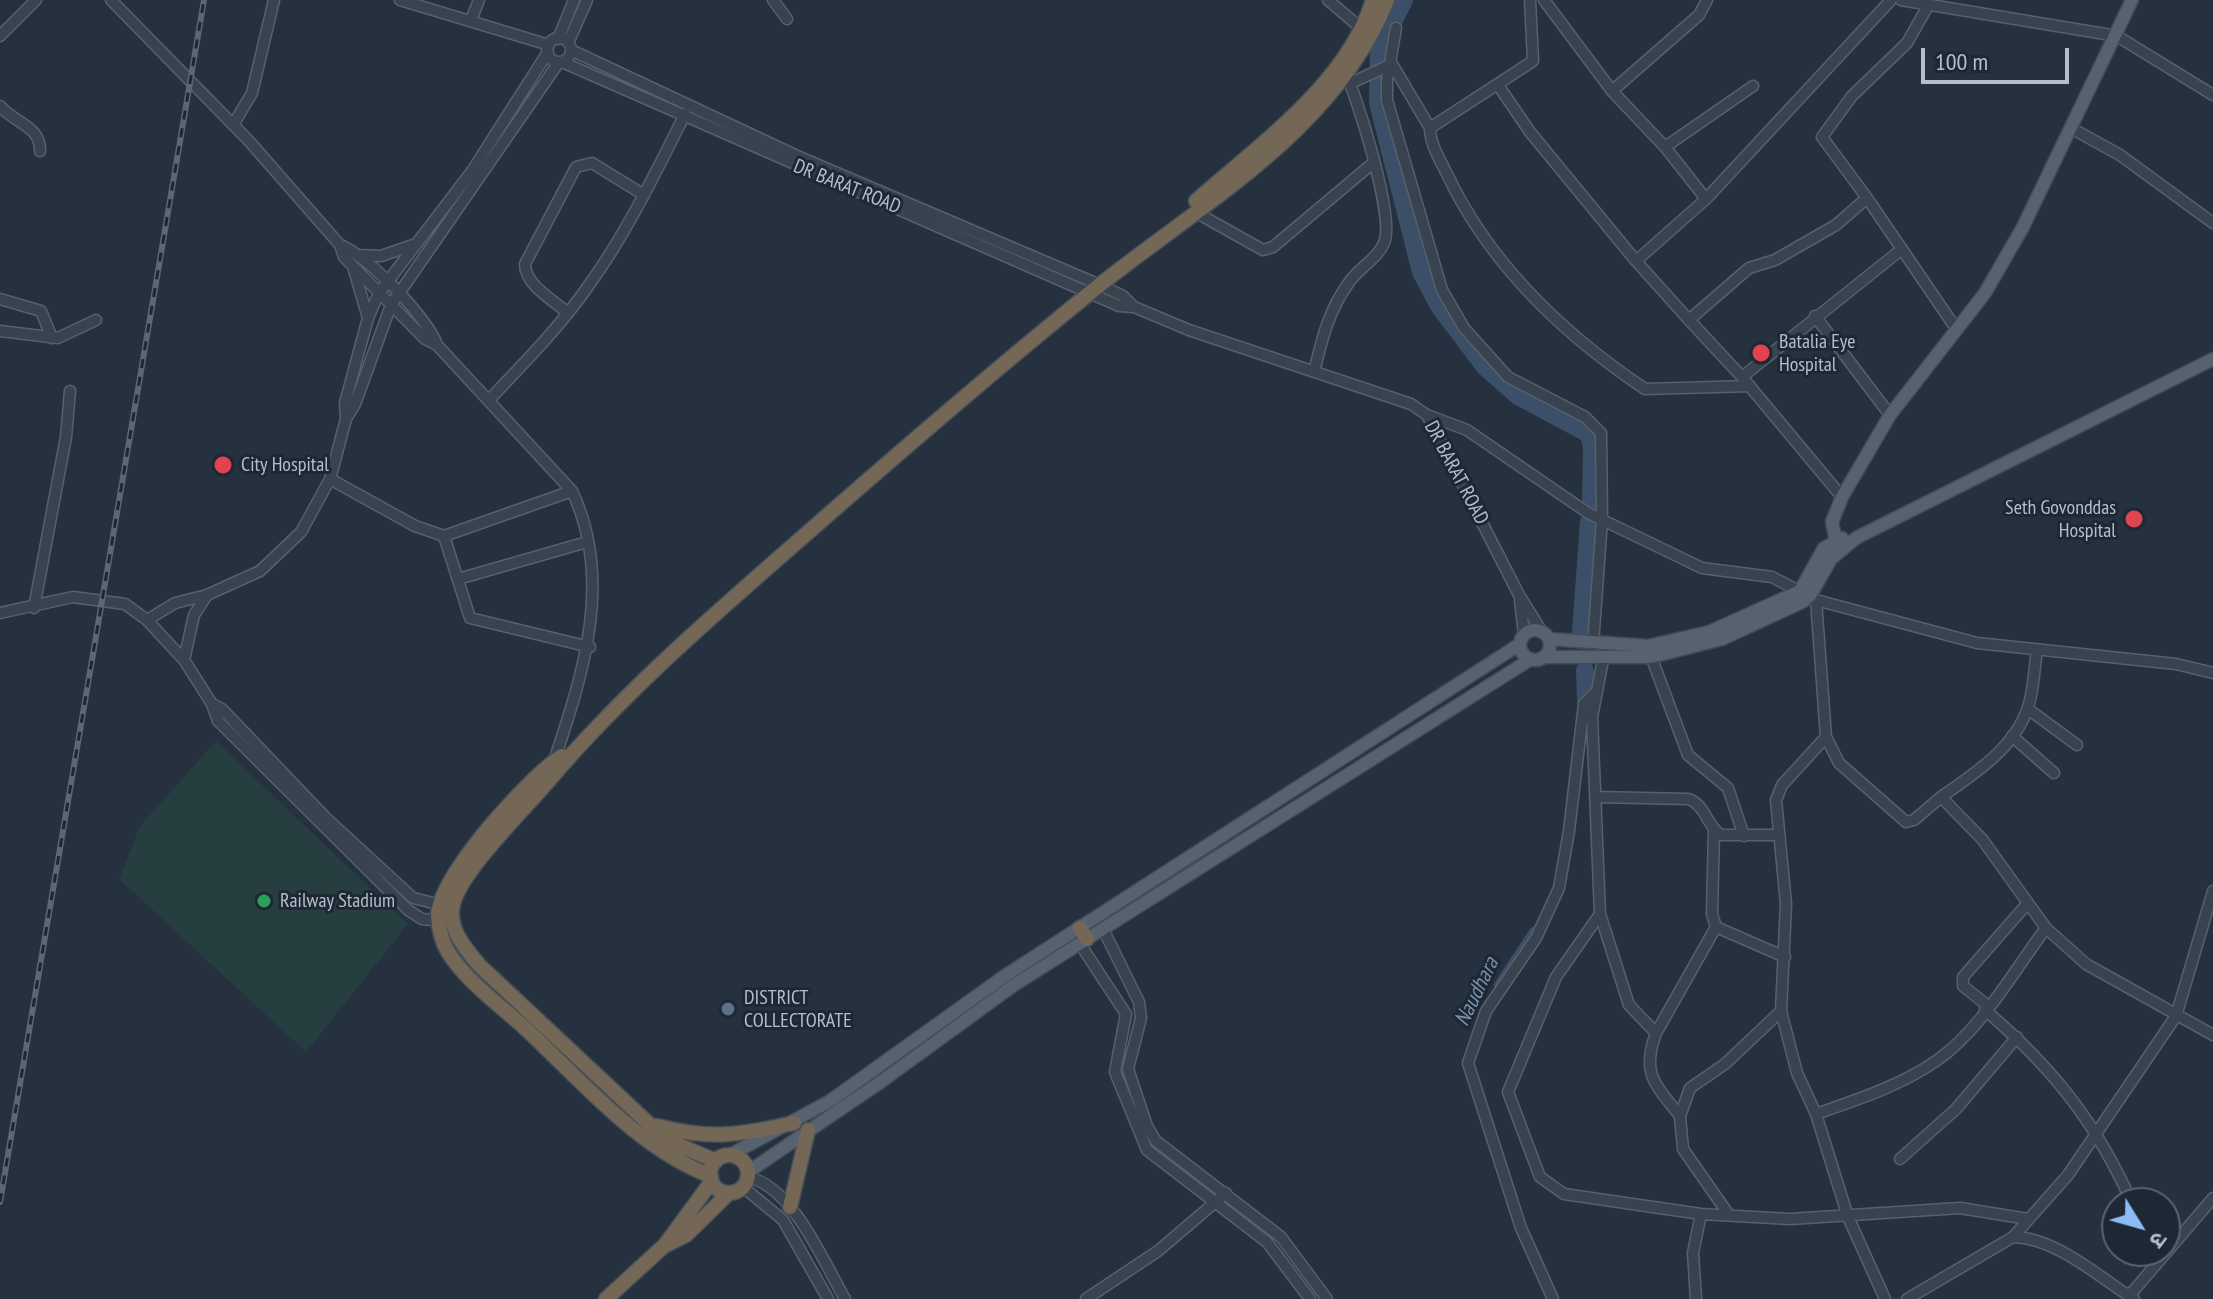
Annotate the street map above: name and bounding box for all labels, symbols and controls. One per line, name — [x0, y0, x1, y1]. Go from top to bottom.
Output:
scale bar — [1925, 32, 2073, 82]
text: 100 m — [1935, 46, 1988, 77]
street label: DR BARAT ROAD — [790, 155, 904, 219]
place label: Batalia Eye Hospital — [1779, 330, 1856, 377]
marker: Batalia Eye Hospital — [1750, 342, 1772, 364]
street label: DR BARAT ROAD — [1419, 417, 1493, 529]
place label: City Hospital — [241, 453, 329, 477]
marker: City Hospital — [212, 454, 234, 476]
place label: Seth Govonddas Hospital — [2005, 496, 2116, 543]
marker: Seth Govonddas Hospital — [2123, 508, 2145, 530]
place label: Railway Stadium — [280, 889, 395, 913]
marker: Railway Stadium — [255, 892, 273, 910]
water label: Naudhara — [1449, 953, 1505, 1031]
place label: DISTRICT COLLECTORATE — [744, 986, 852, 1033]
marker: DISTRICT COLLECTORATE — [719, 1000, 737, 1018]
north arrow — [2101, 1187, 2181, 1267]
text: उ — [2144, 1227, 2174, 1254]

